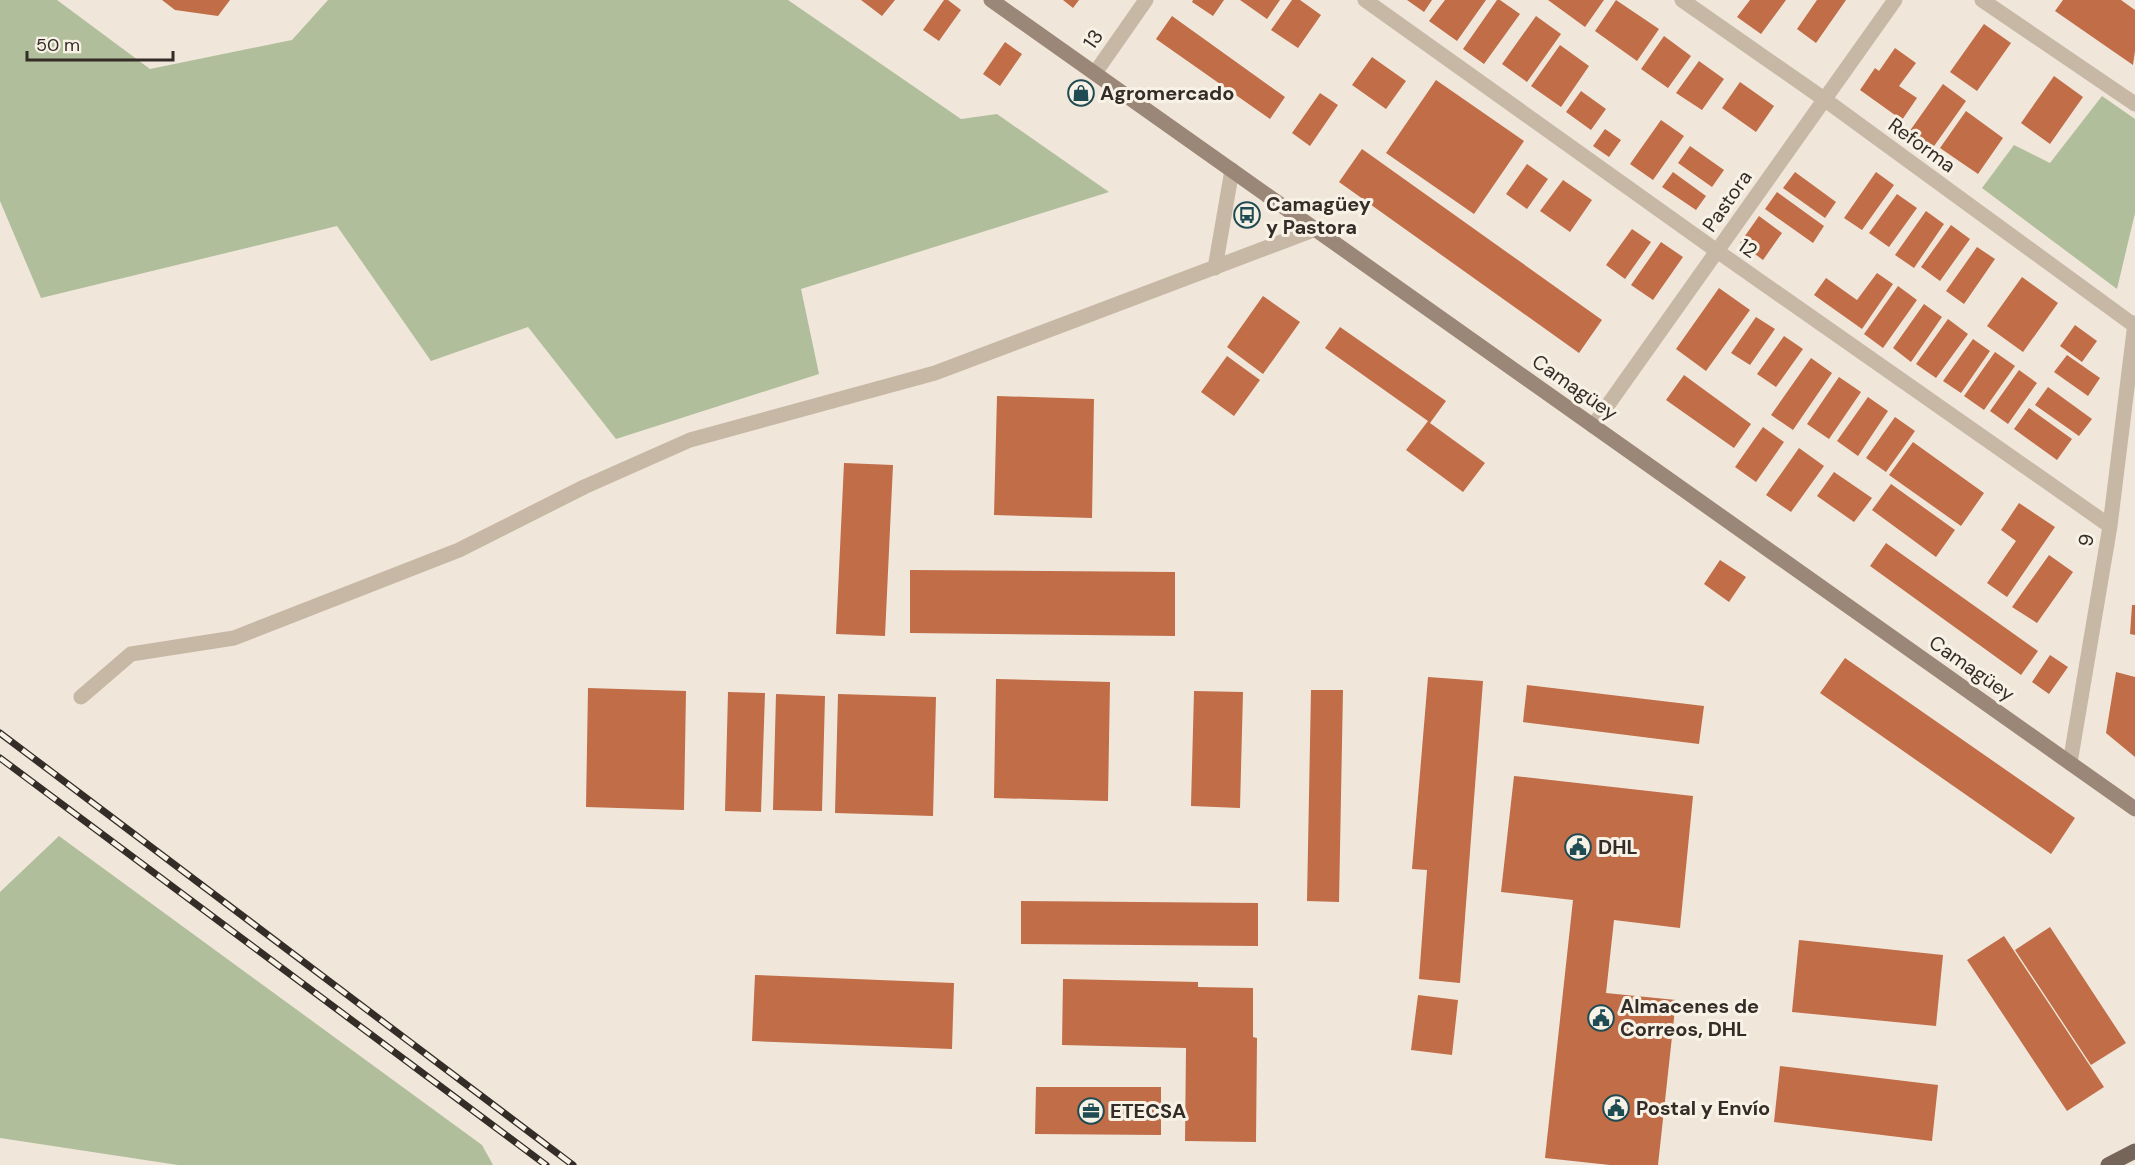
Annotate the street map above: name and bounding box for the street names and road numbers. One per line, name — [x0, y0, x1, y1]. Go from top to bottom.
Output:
street label: 13 — [1077, 24, 1109, 54]
street label: Reforma — [1883, 112, 1961, 178]
street label: Pastora — [1696, 165, 1758, 237]
street label: 12 — [1733, 232, 1763, 264]
street label: Camagüey — [1527, 348, 1623, 426]
street label: 9 — [2072, 532, 2100, 548]
street label: Camagüey — [1924, 629, 2020, 707]

